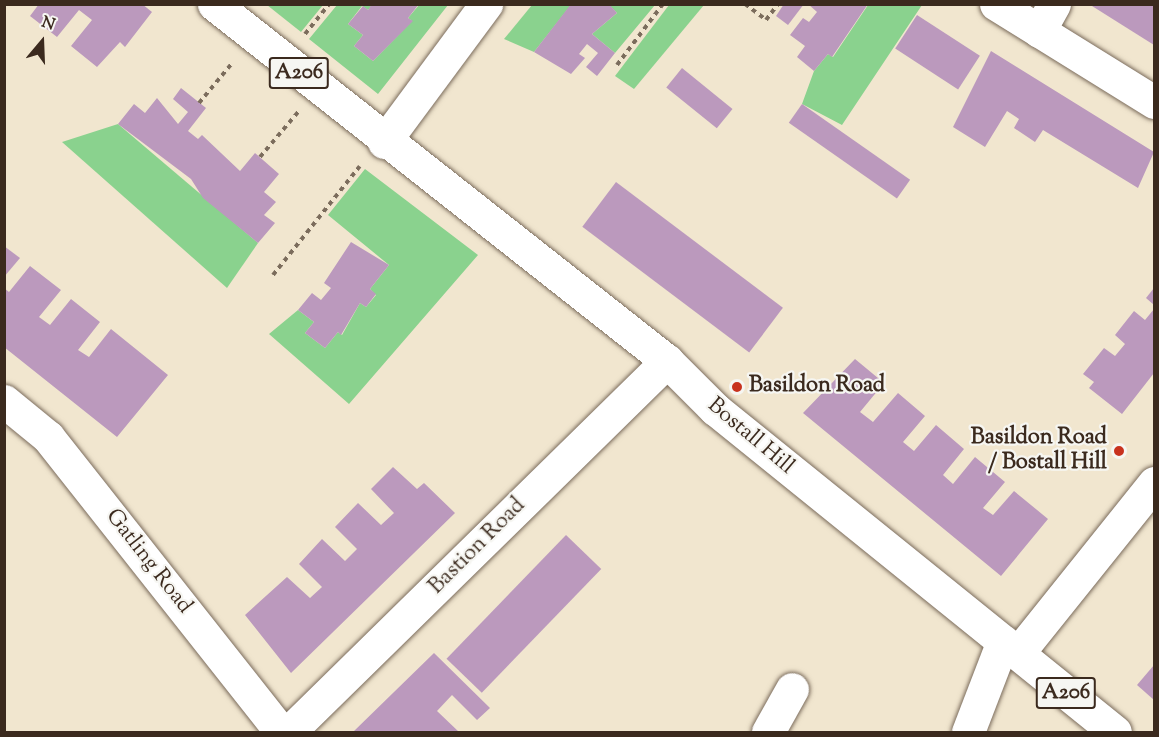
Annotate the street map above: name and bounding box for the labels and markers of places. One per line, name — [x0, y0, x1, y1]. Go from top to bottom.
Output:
place label: Basildon Road — [749, 374, 885, 400]
marker: Basildon Road — [730, 380, 744, 394]
place label: Basildon Road / Bostall Hill — [971, 425, 1107, 476]
marker: Basildon Road / Bostall Hill — [1112, 444, 1126, 458]

